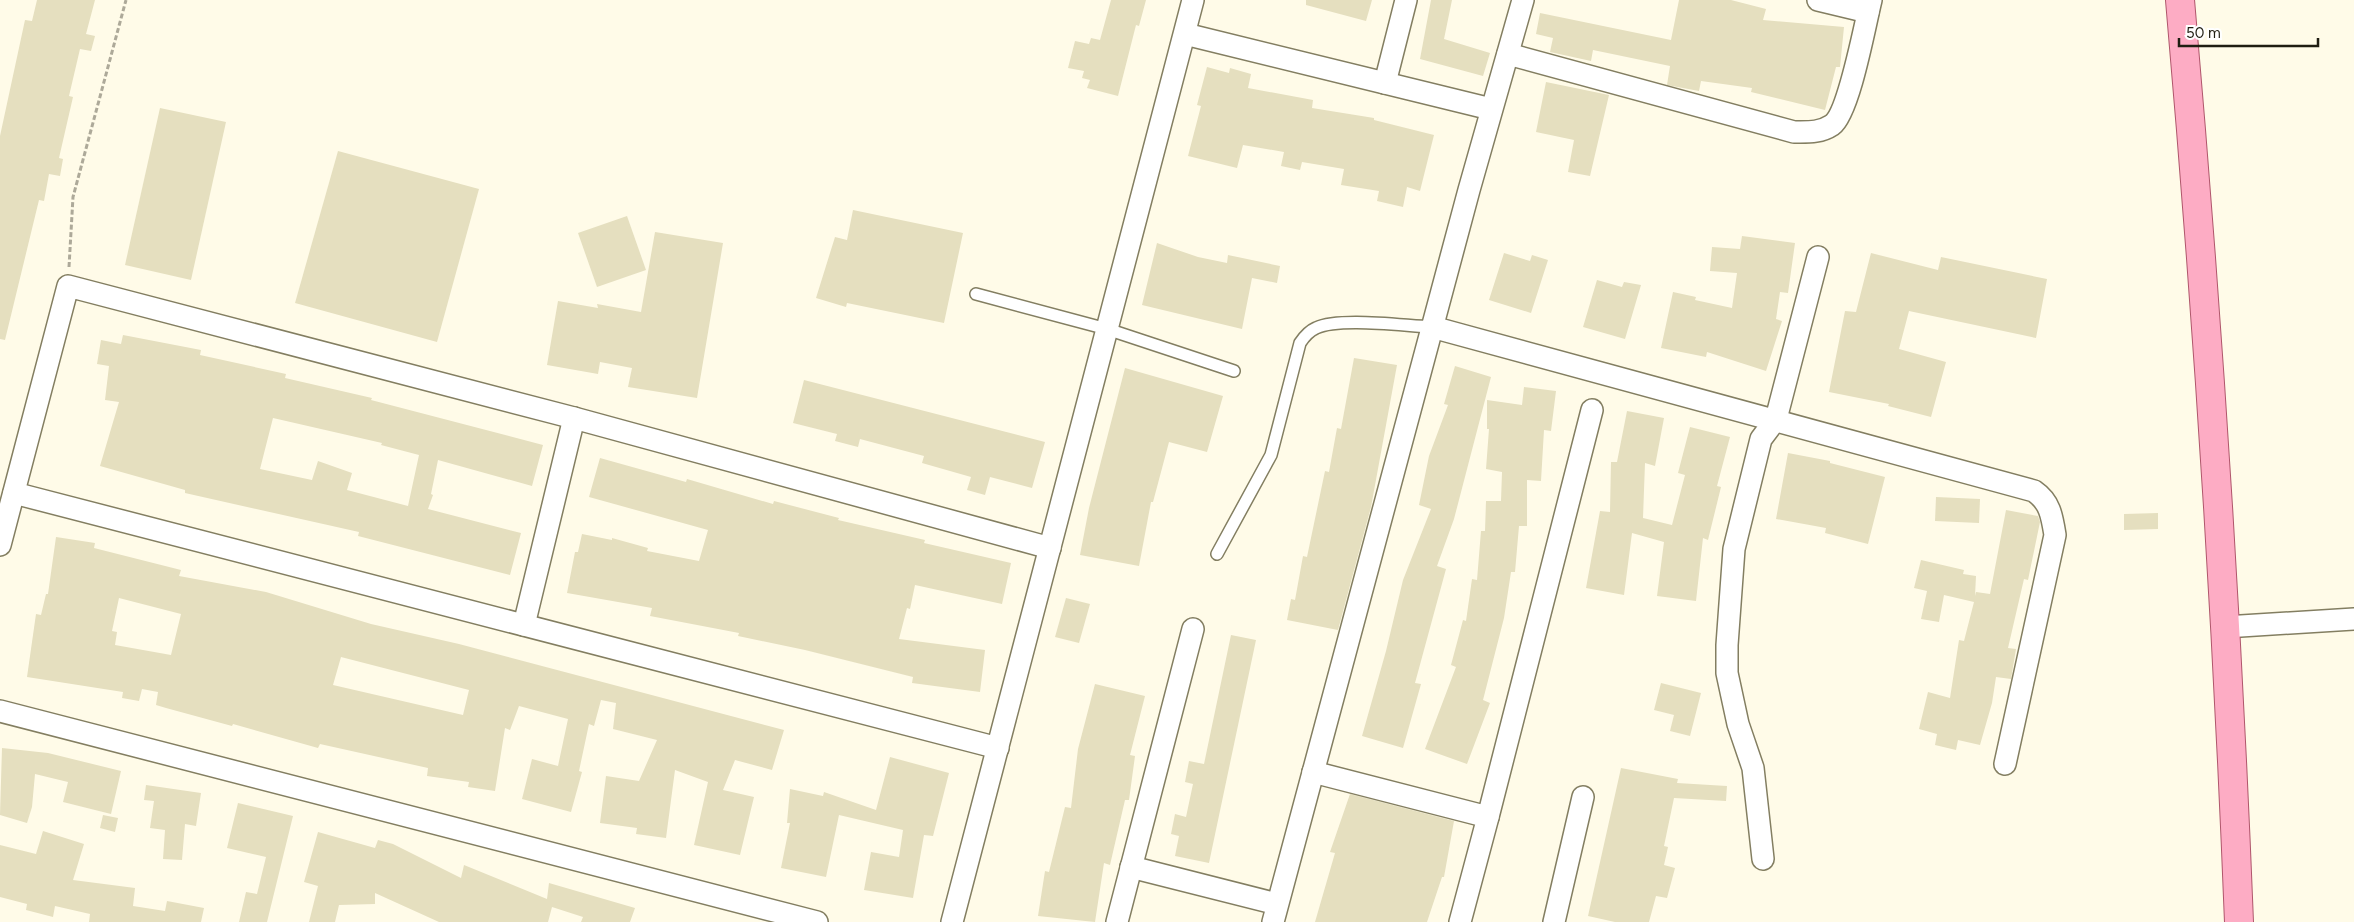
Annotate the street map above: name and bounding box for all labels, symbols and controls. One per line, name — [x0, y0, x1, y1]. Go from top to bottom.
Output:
scale bar — [2179, 15, 2318, 47]
text: 50 m — [2186, 24, 2221, 42]

